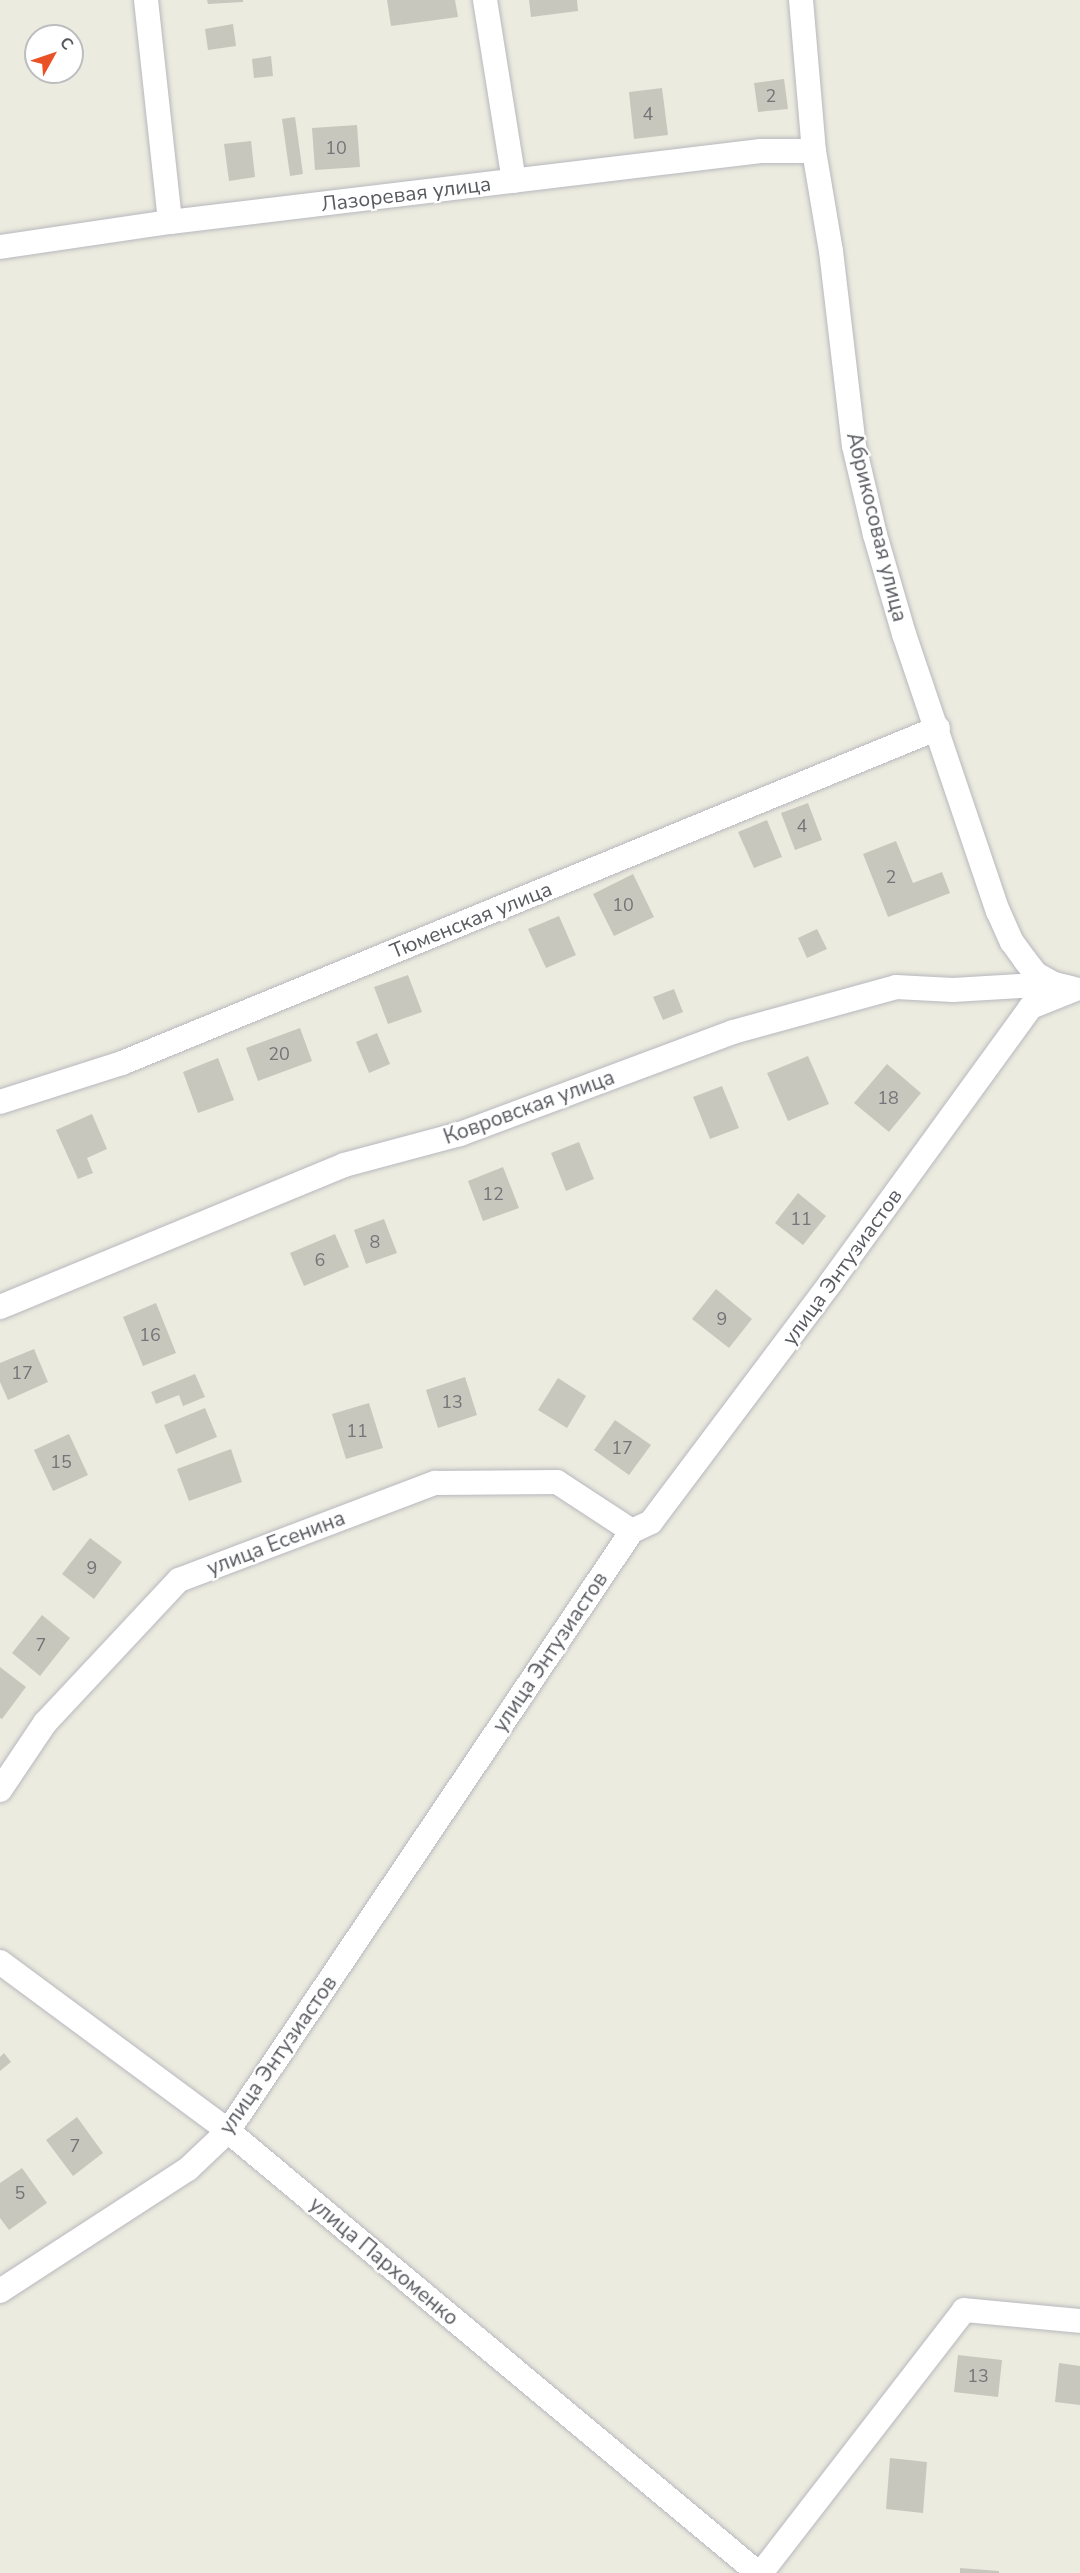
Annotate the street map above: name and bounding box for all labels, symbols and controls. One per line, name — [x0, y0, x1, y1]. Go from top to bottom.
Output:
north arrow — [24, 24, 84, 84]
text: С — [54, 32, 78, 55]
house number: 2 — [766, 85, 776, 107]
house number: 4 — [643, 103, 653, 125]
house number: 10 — [325, 137, 347, 159]
street label: Лазоревая улица — [320, 171, 492, 217]
street label: Абрикосовая улица — [841, 430, 913, 624]
house number: 4 — [797, 815, 807, 837]
house number: 2 — [886, 866, 896, 888]
street label: Тюменская улица — [386, 876, 556, 964]
house number: 10 — [612, 894, 634, 916]
house number: 20 — [268, 1043, 290, 1065]
street label: Ковровская улица — [440, 1064, 618, 1150]
house number: 18 — [877, 1087, 899, 1109]
house number: 12 — [482, 1183, 504, 1205]
street label: улица Энтузиастов — [777, 1184, 907, 1350]
house number: 11 — [790, 1208, 812, 1230]
house number: 8 — [370, 1231, 380, 1253]
house number: 6 — [315, 1249, 325, 1271]
house number: 9 — [717, 1308, 727, 1330]
house number: 16 — [139, 1324, 161, 1346]
house number: 17 — [11, 1362, 33, 1384]
house number: 13 — [441, 1391, 463, 1413]
house number: 11 — [346, 1420, 368, 1442]
house number: 17 — [611, 1437, 633, 1459]
house number: 15 — [50, 1451, 72, 1473]
street label: улица Есенина — [203, 1505, 349, 1581]
house number: 9 — [87, 1557, 97, 1579]
street label: улица Энтузиастов — [487, 1567, 613, 1737]
house number: 7 — [36, 1634, 46, 1656]
street label: улица Энтузиастов — [214, 1971, 342, 2139]
house number: 7 — [70, 2135, 80, 2157]
house number: 5 — [15, 2182, 25, 2204]
street label: улица Пархоменко — [304, 2191, 464, 2331]
house number: 13 — [967, 2365, 989, 2387]

